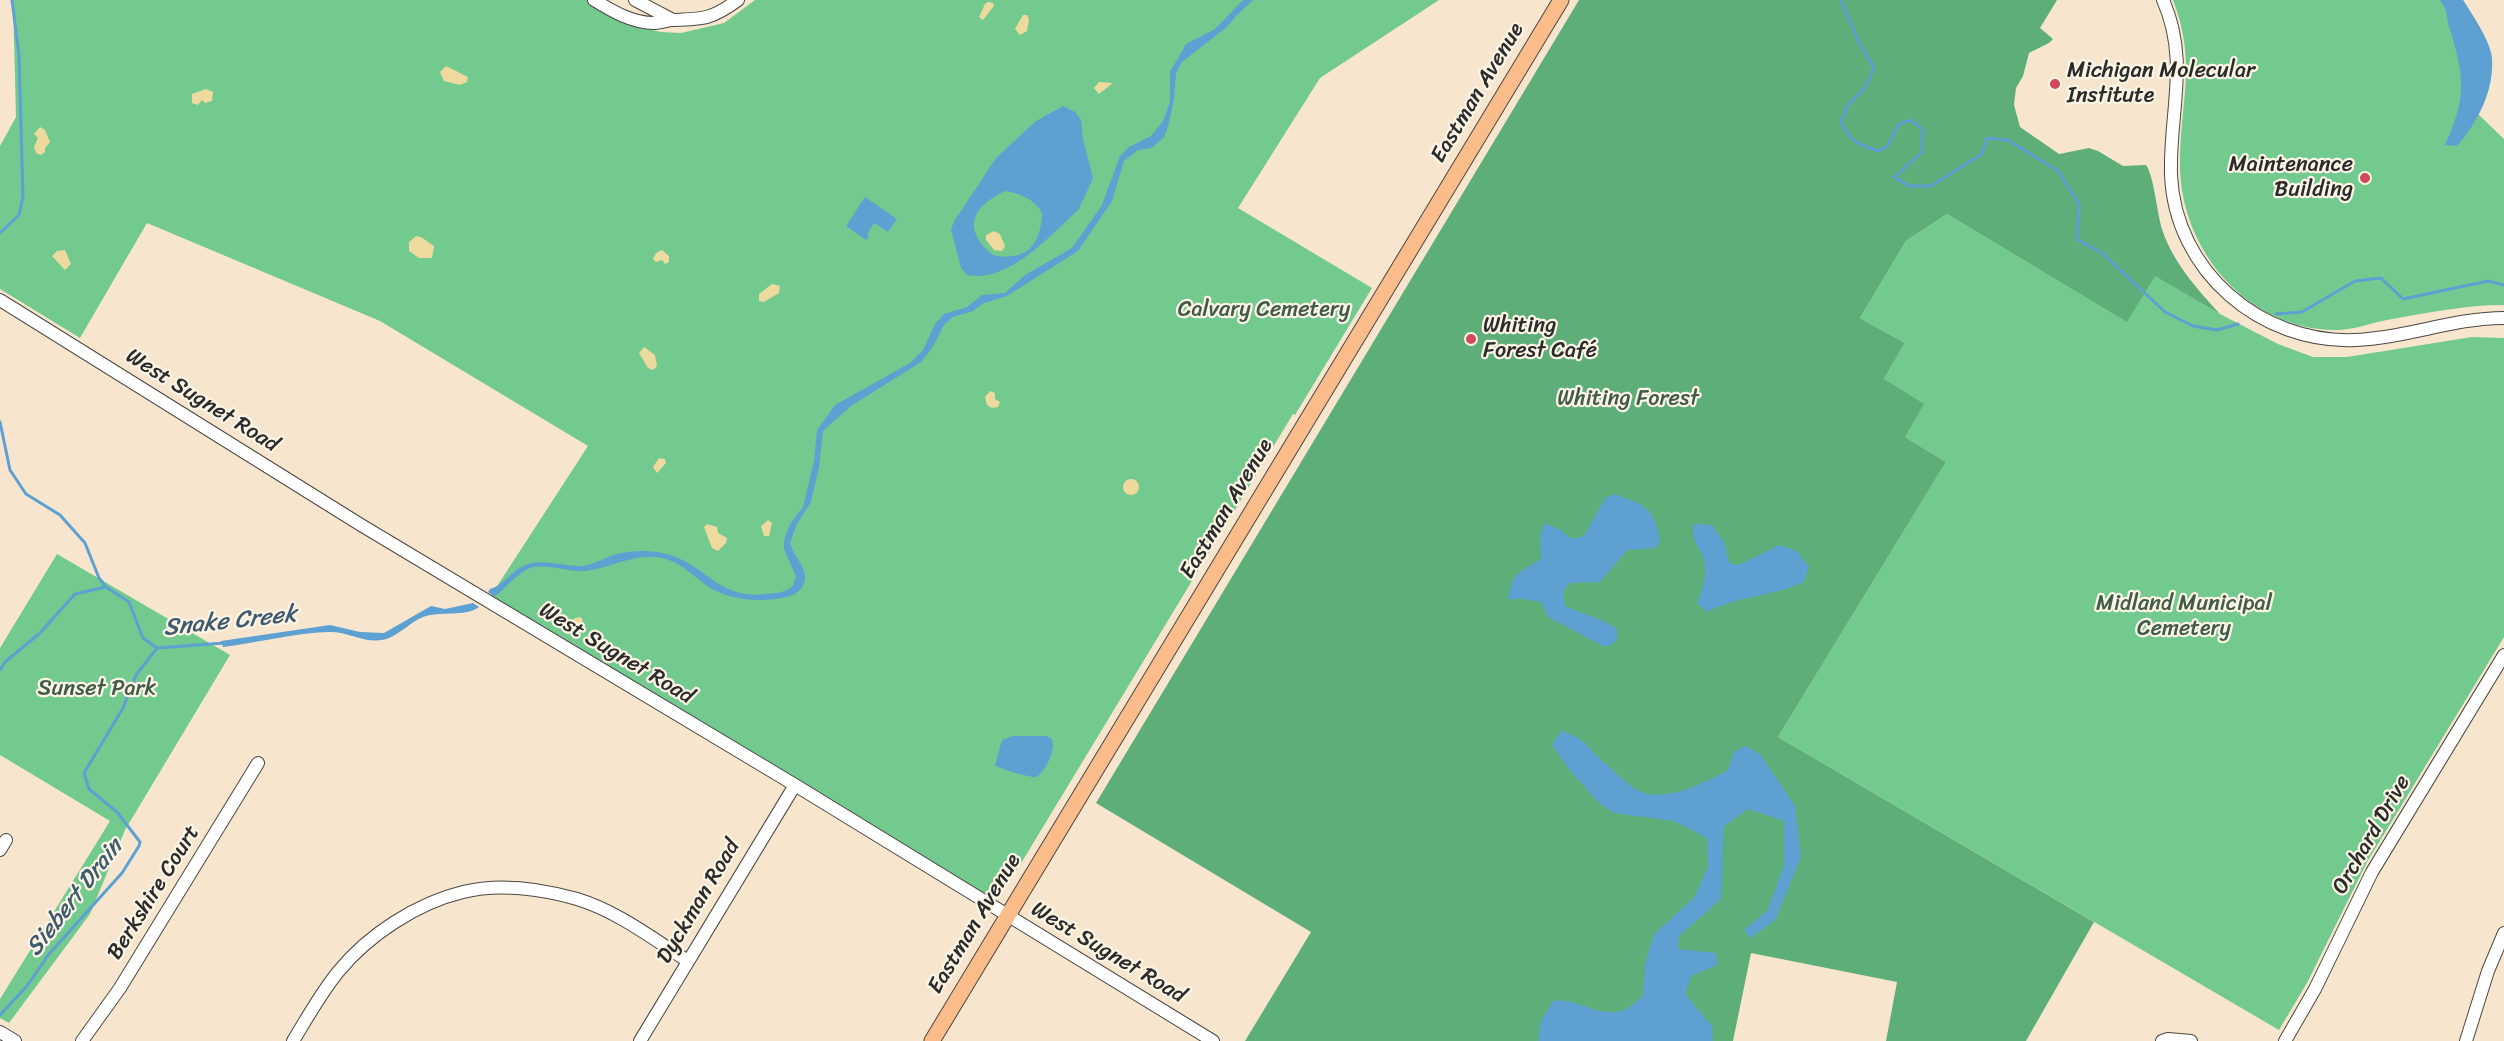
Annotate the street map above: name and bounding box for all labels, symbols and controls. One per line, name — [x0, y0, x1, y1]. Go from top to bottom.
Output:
street label: Eastman Avenue — [1426, 18, 1530, 168]
place label: Michigan Molecular Institute — [2067, 58, 2255, 110]
marker: Michigan Molecular Institute — [2048, 77, 2062, 91]
place label: Maintenance Building — [2229, 152, 2353, 204]
marker: Maintenance Building — [2358, 171, 2372, 185]
park label: Calvary Cemetery — [1178, 297, 1350, 323]
place label: Whiting Forest Café — [1483, 313, 1597, 364]
marker: Whiting Forest Café — [1464, 332, 1478, 346]
street label: West Sugnet Road — [121, 343, 283, 459]
park label: Whiting Forest — [1557, 386, 1699, 412]
street label: Eastman Avenue — [1175, 434, 1279, 584]
park label: Midland Municipal Cemetery — [2096, 591, 2272, 642]
street label: West Sugnet Road — [534, 598, 698, 710]
water label: Snake Creek — [162, 601, 298, 643]
park label: Sunset Park — [38, 676, 156, 702]
street label: Orchard Drive — [2327, 771, 2417, 899]
street label: Berkshire Court — [102, 821, 206, 965]
water label: Siebert Drain — [20, 834, 130, 962]
street label: Dyckman Road — [652, 835, 746, 969]
street label: Eastman Avenue — [923, 849, 1027, 999]
street label: West Sugnet Road — [1026, 897, 1190, 1009]

